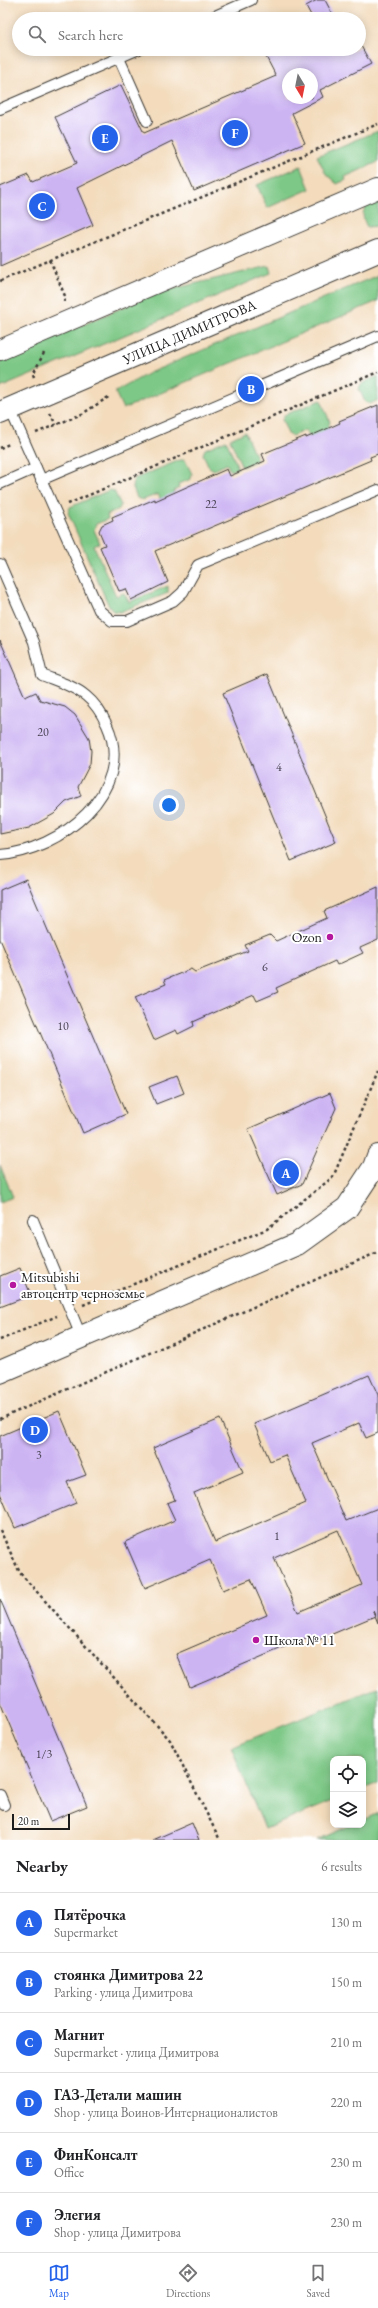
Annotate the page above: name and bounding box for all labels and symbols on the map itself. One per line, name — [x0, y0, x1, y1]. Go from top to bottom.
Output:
north arrow — [282, 68, 318, 104]
pin: F — [222, 118, 248, 148]
pin: E — [92, 123, 118, 153]
pin: C — [29, 191, 55, 221]
street label: УЛИЦА ДИМИТРОВА — [119, 295, 259, 369]
pin: B — [238, 374, 264, 404]
house number: 22 — [205, 496, 217, 512]
house number: 20 — [37, 724, 49, 740]
house number: 4 — [276, 759, 282, 775]
your location — [159, 795, 179, 815]
place label: Ozon — [292, 928, 323, 946]
marker: Ozon — [325, 932, 335, 942]
house number: 6 — [262, 959, 268, 975]
house number: 10 — [57, 1018, 69, 1034]
pin: A — [273, 1158, 299, 1188]
place label: Mitsubishi автоцентр черноземье — [21, 1268, 145, 1302]
marker: Mitsubishi автоцентр черноземье — [8, 1280, 18, 1290]
pin: D — [22, 1415, 48, 1445]
house number: 3 — [36, 1447, 42, 1463]
house number: 1 — [274, 1528, 280, 1544]
place label: Школа № 11 — [264, 1631, 335, 1649]
marker: Школа № 11 — [251, 1635, 261, 1645]
house number: 1/3 — [36, 1746, 52, 1762]
scale bar — [12, 1812, 70, 1831]

